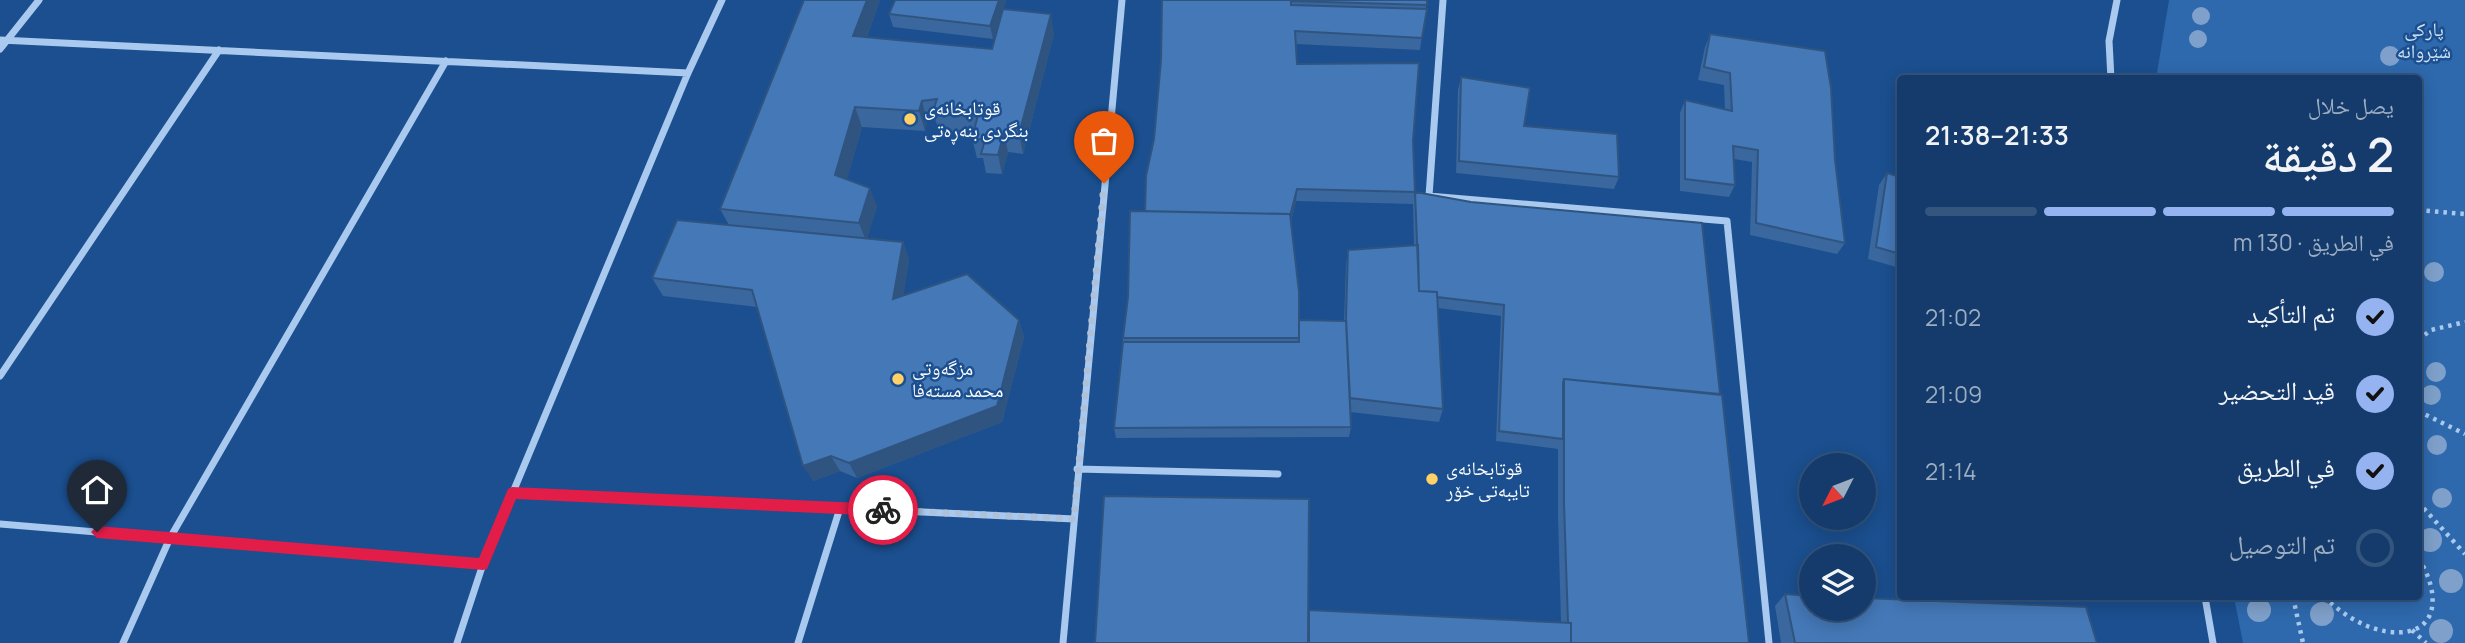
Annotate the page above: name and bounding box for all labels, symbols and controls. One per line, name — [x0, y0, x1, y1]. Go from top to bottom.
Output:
park label: پارکی شێروانە — [2397, 16, 2451, 64]
text: يصل خلال — [2308, 89, 2394, 121]
place label: قوتابخانەی بنگردی بنەڕەتی — [924, 95, 1029, 145]
marker: قوتابخانەی بنگردی بنەڕەتی — [902, 111, 918, 127]
pin — [1074, 111, 1134, 183]
text: 21:33–21:38 — [1925, 117, 2069, 153]
icon: bag — [1085, 122, 1123, 160]
text: 2 دقيقة — [2262, 123, 2394, 186]
text: في الطريق · 130 m — [2233, 226, 2394, 258]
text: تم التأكيد — [2247, 295, 2335, 331]
icon: check — [2356, 298, 2394, 336]
text: 21:02 — [1925, 301, 1981, 333]
place label: مزگەوتی محمد مستەفا — [912, 355, 1003, 403]
marker: مزگەوتی محمد مستەفا — [890, 371, 906, 387]
text: قيد التحضير — [2219, 372, 2335, 408]
icon: check — [2356, 375, 2394, 413]
text: 21:09 — [1925, 378, 1982, 410]
text: في الطريق — [2237, 449, 2335, 485]
icon: check — [2356, 452, 2394, 490]
north arrow — [1799, 453, 1876, 530]
map controls — [1799, 453, 1876, 621]
place label: قوتابخانەی تایبەتی خۆر — [1445, 455, 1530, 503]
text: 21:14 — [1925, 455, 1977, 487]
pin — [67, 460, 127, 532]
icon: home — [78, 471, 116, 509]
marker: قوتابخانەی تایبەتی خۆر — [1424, 471, 1440, 487]
courier — [848, 475, 918, 545]
icon: bike — [864, 491, 902, 529]
text: تم التوصيل — [2229, 526, 2335, 562]
button: layers — [1799, 544, 1876, 621]

